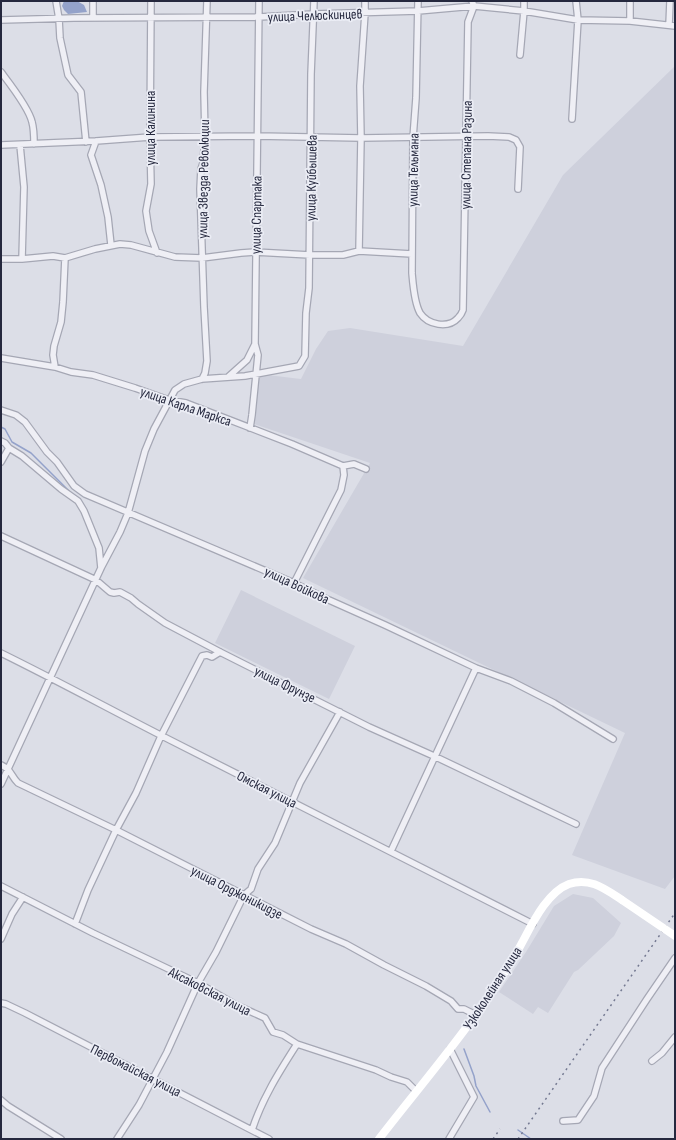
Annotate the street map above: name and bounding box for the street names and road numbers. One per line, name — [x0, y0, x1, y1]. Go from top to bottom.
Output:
street label: улица Челюскинцев — [267, 5, 363, 26]
street label: улица Калинина — [142, 91, 159, 165]
street label: улица Степана Разина — [457, 100, 476, 210]
street label: улица Звезда Революции — [194, 119, 213, 239]
street label: улица Тельмана — [404, 133, 423, 207]
street label: улица Куйбышева — [302, 135, 321, 221]
street label: улица Спартака — [247, 176, 266, 254]
street label: улица Карла Маркса — [138, 383, 234, 430]
street label: улица Войкова — [262, 563, 332, 608]
street label: улица Фрунзе — [251, 662, 318, 707]
street label: Омская улица — [234, 767, 300, 812]
street label: улица Орджоникидзе — [188, 862, 285, 923]
street label: Узкоколейная улица — [459, 944, 525, 1033]
street label: Аксаковская улица — [165, 963, 254, 1019]
street label: Первомайская улица — [88, 1040, 184, 1101]

